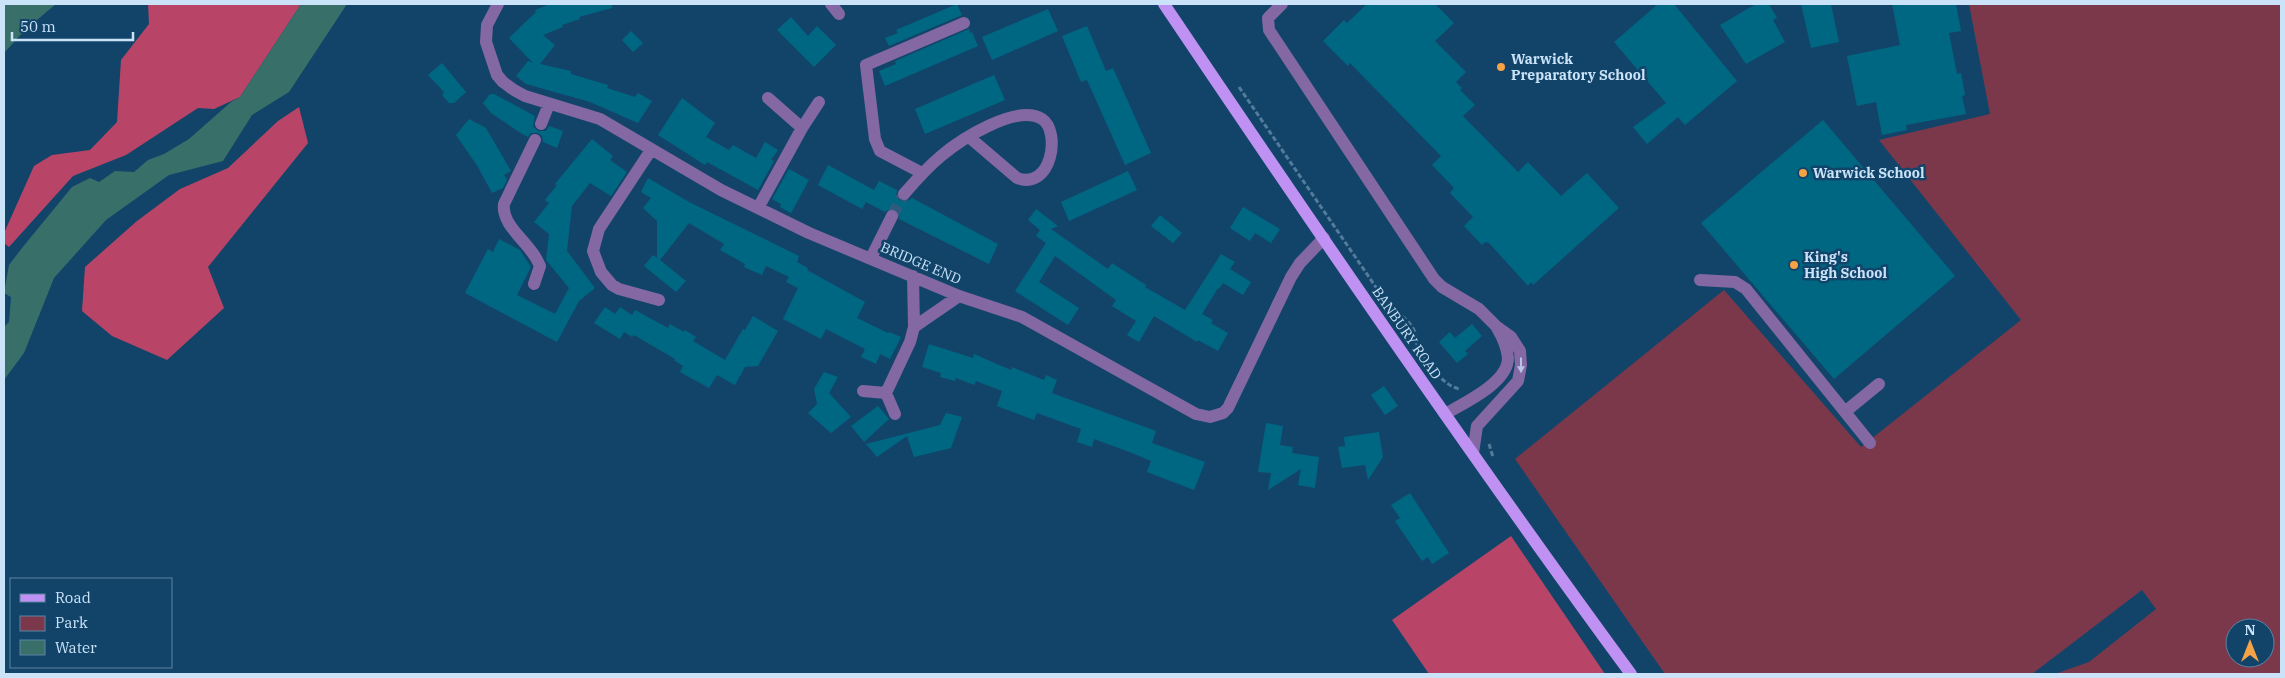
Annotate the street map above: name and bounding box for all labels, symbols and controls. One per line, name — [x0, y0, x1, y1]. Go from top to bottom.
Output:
scale bar — [12, 10, 134, 42]
text: 50 m — [20, 17, 56, 36]
place label: Warwick Preparatory School — [1511, 50, 1646, 84]
marker: Warwick Preparatory School — [1495, 61, 1507, 73]
place label: Warwick School — [1813, 164, 1925, 182]
marker: Warwick School — [1797, 167, 1809, 179]
street label: BRIDGE END — [878, 238, 964, 288]
place label: King's High School — [1804, 248, 1887, 282]
marker: King's High School — [1788, 259, 1800, 271]
street label: BANBURY ROAD — [1368, 283, 1446, 383]
one-way arrow — [1516, 358, 1524, 374]
legend — [10, 578, 172, 668]
text: Road — [55, 588, 91, 607]
text: Park — [55, 613, 88, 632]
north arrow — [2225, 618, 2275, 668]
text: N — [2244, 621, 2256, 639]
text: Water — [55, 638, 97, 657]

